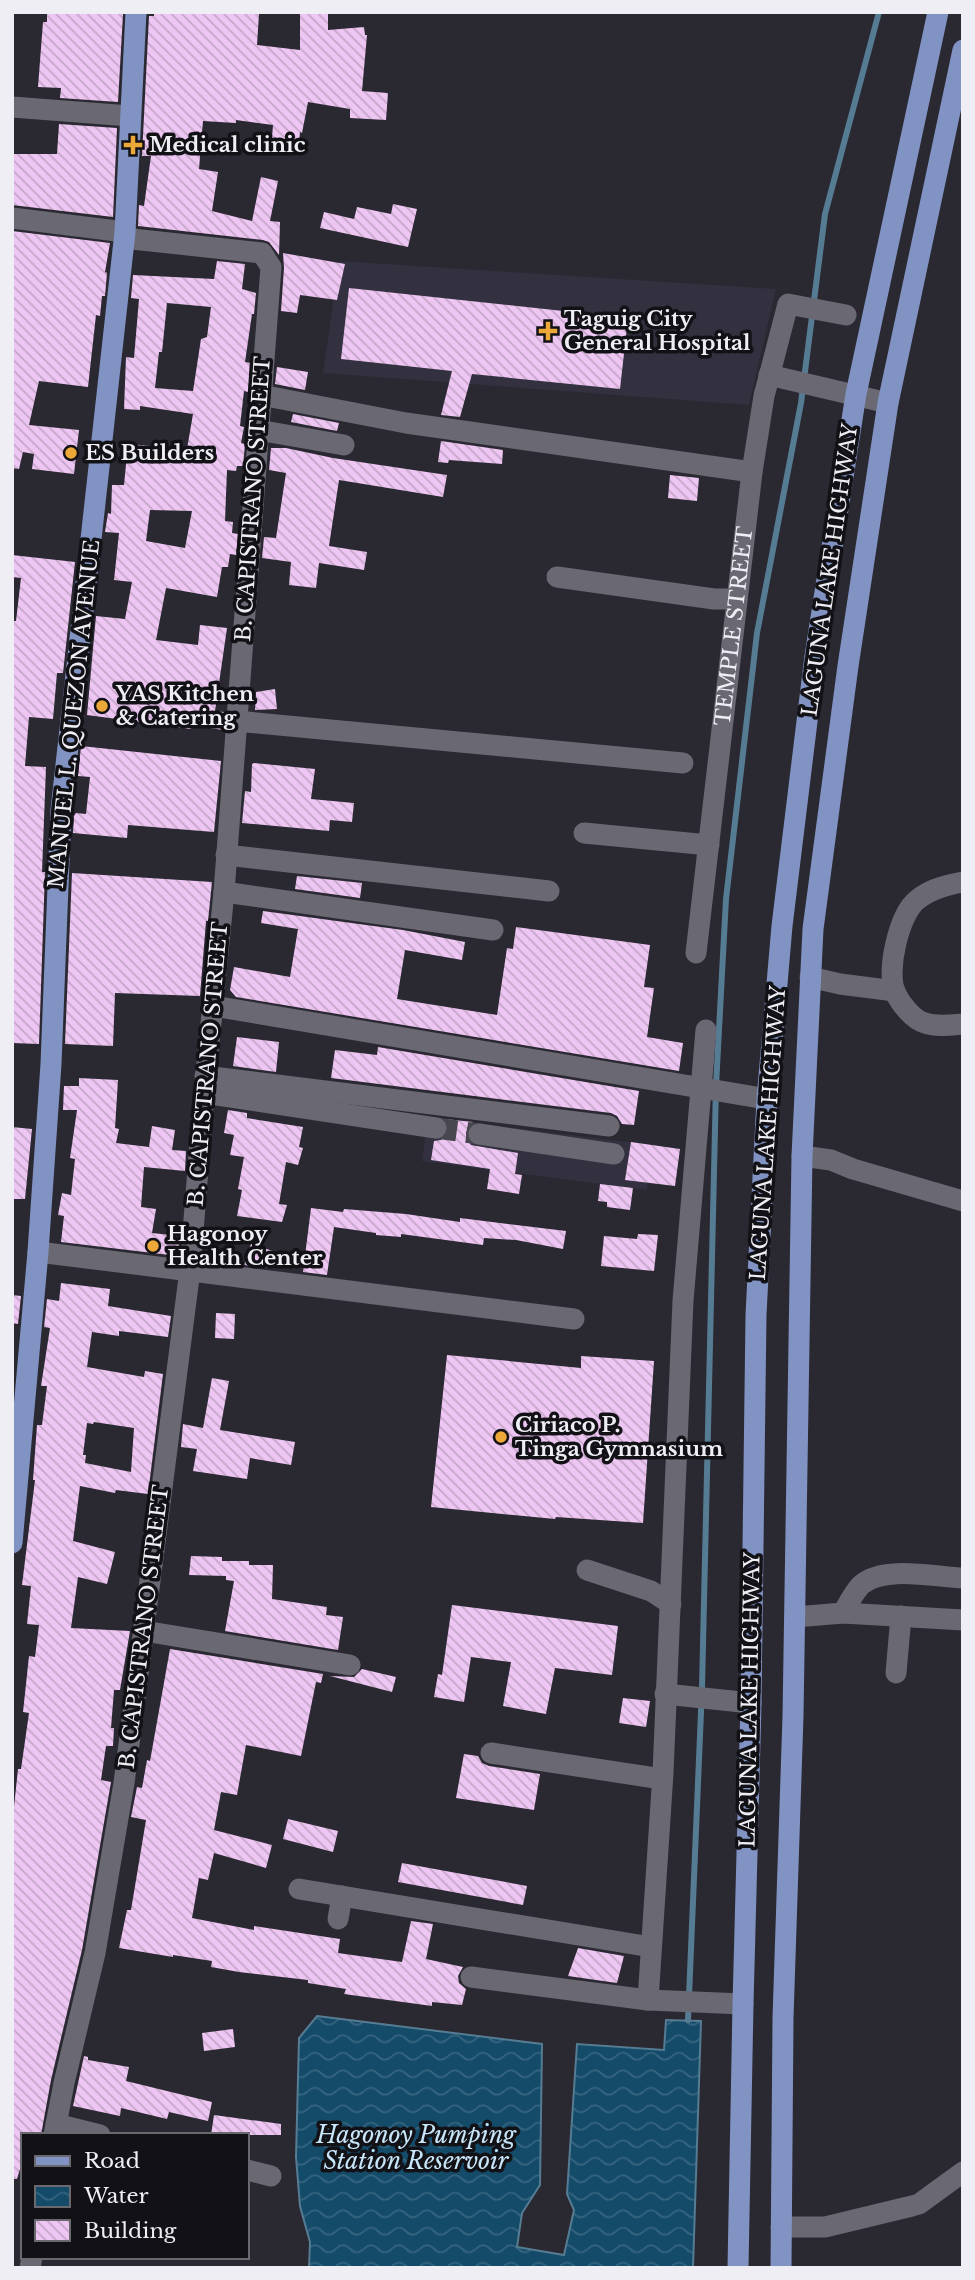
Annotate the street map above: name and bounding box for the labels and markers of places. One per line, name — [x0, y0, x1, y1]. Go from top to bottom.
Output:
place label: Medical clinic — [149, 132, 306, 158]
marker: Medical clinic — [123, 135, 143, 155]
place label: Taguig City General Hospital — [564, 306, 751, 356]
marker: Taguig City General Hospital — [538, 321, 558, 341]
place label: ES Builders — [85, 440, 214, 466]
marker: ES Builders — [63, 445, 79, 461]
place label: YAS Kitchen & Catering — [115, 681, 254, 731]
marker: YAS Kitchen & Catering — [94, 698, 110, 714]
place label: Hagonoy Health Center — [167, 1221, 323, 1271]
marker: Hagonoy Health Center — [145, 1238, 161, 1254]
place label: Ciriaco P. Tinga Gymnasium — [515, 1412, 723, 1462]
marker: Ciriaco P. Tinga Gymnasium — [493, 1429, 509, 1445]

